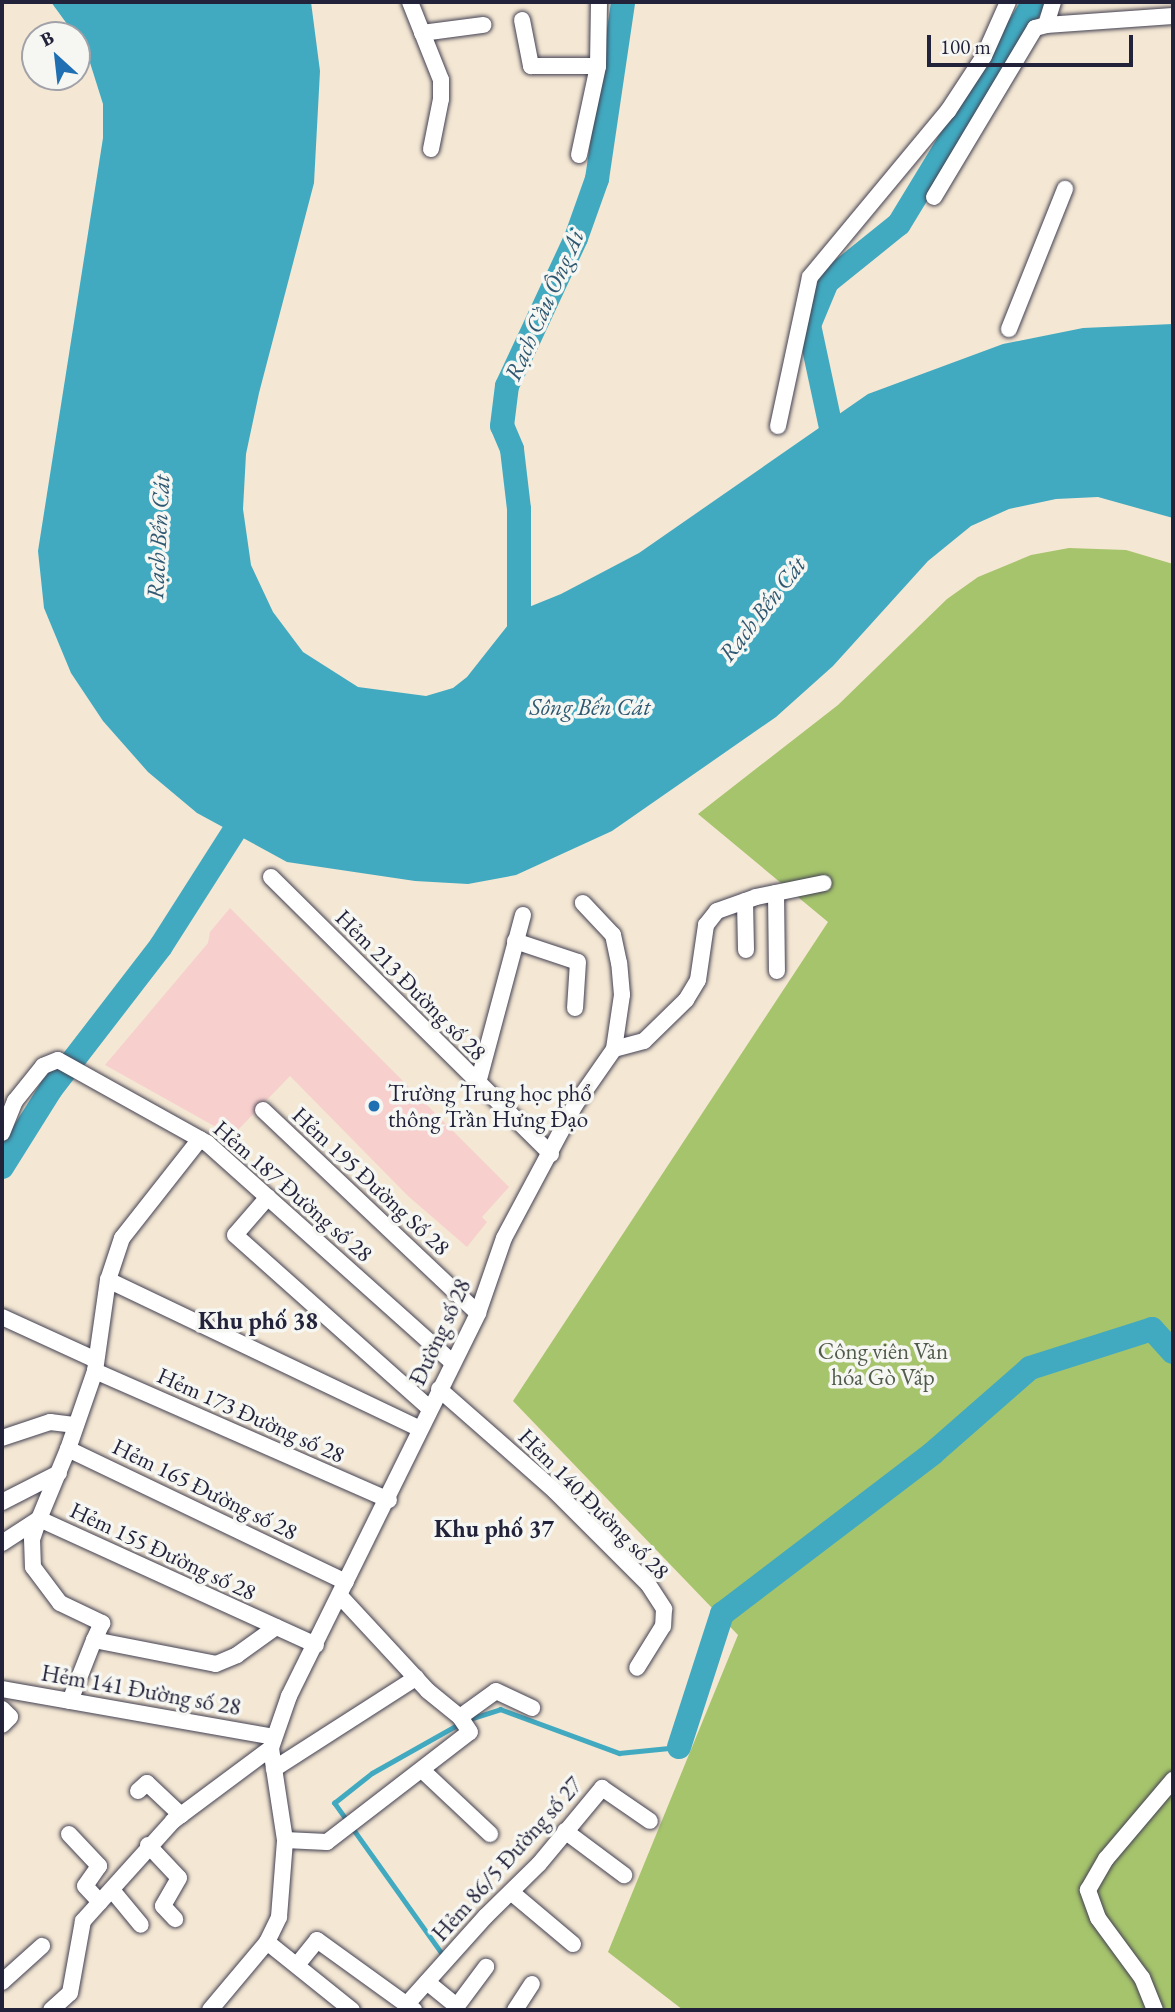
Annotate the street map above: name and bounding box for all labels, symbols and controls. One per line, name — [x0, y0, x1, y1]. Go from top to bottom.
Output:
north arrow — [21, 21, 91, 91]
scale bar — [930, 21, 1136, 65]
text: B — [36, 25, 58, 52]
text: 100 m — [940, 33, 991, 60]
water label: Rạch Cầu Ông Ai — [498, 225, 590, 385]
water label: Rạch Bến Cát — [140, 474, 176, 600]
water label: Rạch Bến Cát — [712, 551, 812, 667]
water label: Sông Bến Cát — [530, 693, 650, 721]
street label: Hẻm 213 Đường số 28 — [330, 904, 492, 1066]
place label: Trường Trung học phổ thông Trần Hưng Đạo — [388, 1079, 592, 1133]
marker: Trường Trung học phổ thông Trần Hưng Đạo — [366, 1098, 382, 1114]
street label: Hẻm 195 Đường Số 28 — [287, 1101, 455, 1261]
street label: Hẻm 187 Đường số 28 — [208, 1114, 378, 1268]
street label: Đường số 28 — [403, 1274, 477, 1390]
district label: Khu phố 38 — [198, 1307, 318, 1335]
park label: Công viên Văn hóa Gò Vấp — [818, 1337, 948, 1391]
street label: Hẻm 173 Đường số 28 — [153, 1361, 349, 1469]
street label: Hẻm 140 Đường số 28 — [513, 1423, 675, 1585]
street label: Hẻm 165 Đường số 28 — [108, 1432, 302, 1546]
street label: Hẻm 155 Đường số 28 — [66, 1496, 260, 1606]
district label: Khu phố 37 — [434, 1515, 554, 1543]
street label: Hẻm 141 Đường số 28 — [39, 1659, 243, 1721]
street label: Hẻm 86/5 Đường số 27 — [426, 1771, 588, 1947]

